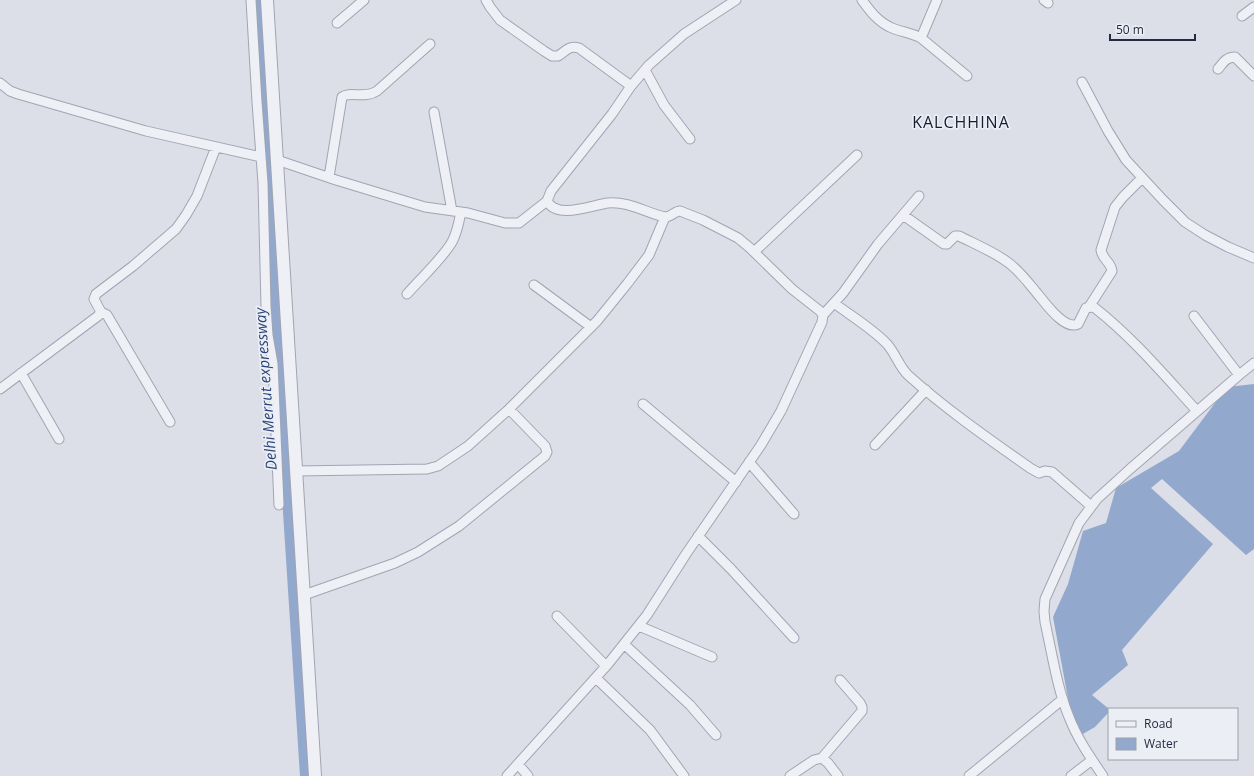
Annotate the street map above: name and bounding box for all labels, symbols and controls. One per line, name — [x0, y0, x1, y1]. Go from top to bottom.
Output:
scale bar — [1110, 16, 1195, 42]
text: 50 m — [1116, 21, 1144, 38]
district label: KALCHHINA — [912, 111, 1010, 133]
water label: Delhi Merrut expressway — [249, 306, 281, 471]
legend — [1108, 708, 1238, 760]
text: Road — [1144, 715, 1173, 732]
text: Water — [1144, 735, 1178, 752]

